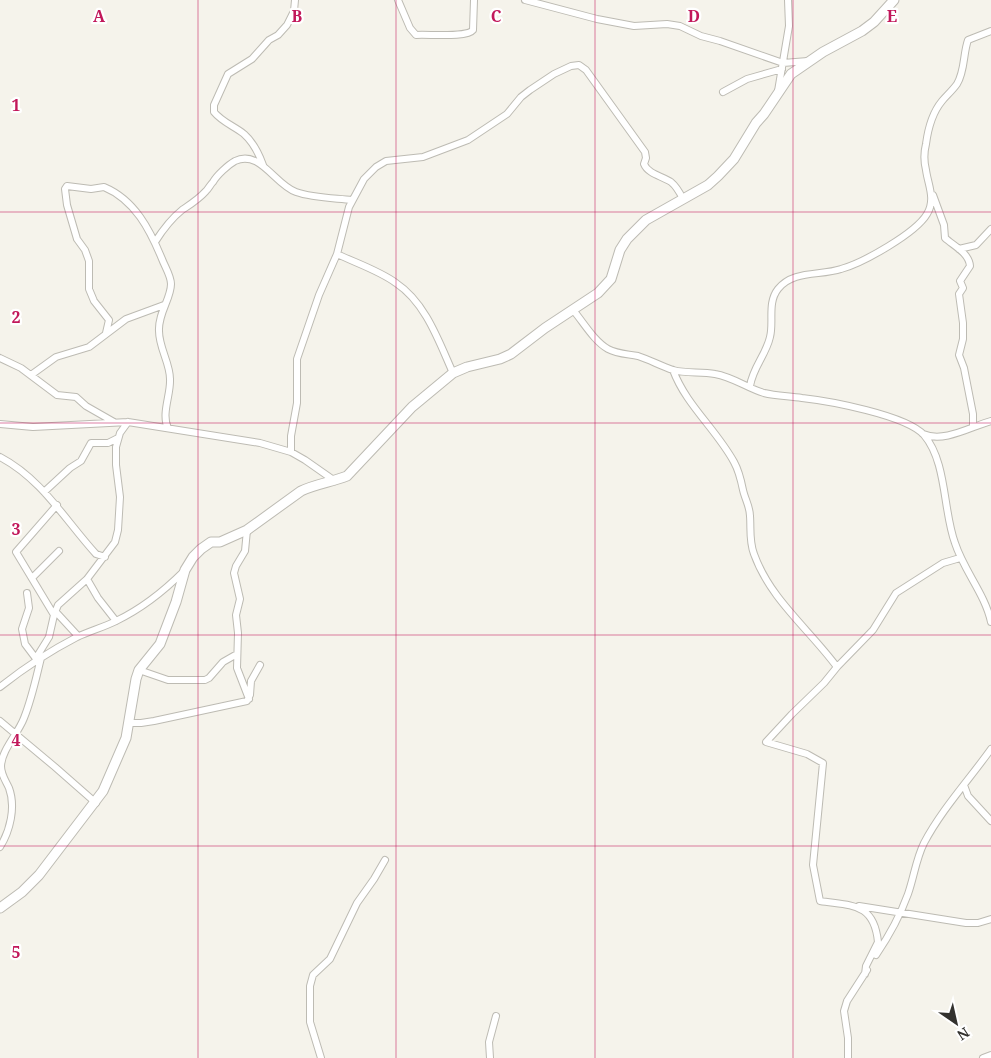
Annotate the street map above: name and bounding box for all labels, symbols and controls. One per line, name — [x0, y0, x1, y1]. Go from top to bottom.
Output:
text: A — [93, 5, 106, 27]
text: B — [292, 5, 303, 27]
text: C — [491, 5, 502, 27]
text: D — [688, 5, 700, 27]
text: E — [887, 5, 897, 27]
text: 1 — [11, 94, 21, 116]
text: 2 — [11, 306, 21, 328]
text: 3 — [11, 518, 21, 540]
text: 4 — [11, 729, 21, 751]
text: 5 — [11, 941, 21, 963]
north arrow — [931, 998, 981, 1048]
text: N — [954, 1023, 973, 1045]

